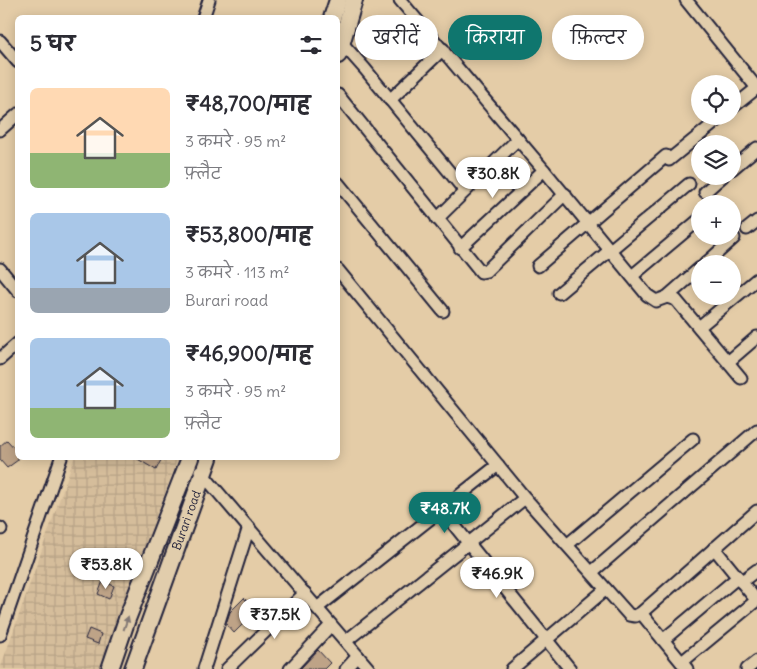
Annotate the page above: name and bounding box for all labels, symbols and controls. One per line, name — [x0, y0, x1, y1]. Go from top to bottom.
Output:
chip: खरीदें — [355, 15, 438, 60]
chip: किराया — [448, 15, 542, 60]
chip: फ़िल्टर — [552, 15, 644, 60]
text: 5 घर — [30, 30, 75, 57]
icon: filters — [297, 31, 325, 59]
map controls — [691, 75, 741, 305]
button: locate — [691, 75, 741, 125]
text: ₹48,700/माह — [185, 90, 310, 117]
icon: home — [70, 108, 130, 168]
text: 3 कमरे · 95 m² — [185, 131, 286, 151]
button: layers — [691, 135, 741, 185]
pin: ₹30.8K — [452, 156, 534, 199]
text: फ़्लैट — [185, 163, 221, 183]
text: ₹30.8K — [466, 163, 520, 183]
button: + — [691, 195, 741, 245]
text: ₹53,800/माह — [185, 221, 312, 248]
icon: home — [70, 233, 130, 293]
button: − — [691, 255, 741, 305]
text: 3 कमरे · 113 m² — [185, 262, 290, 282]
text: Burari road — [185, 290, 268, 310]
text: ₹46,900/माह — [185, 340, 312, 367]
icon: home — [70, 358, 130, 418]
text: 3 कमरे · 95 m² — [185, 381, 286, 401]
text: फ़्लैट — [185, 413, 221, 433]
street label: Burari road — [168, 488, 204, 552]
pin: ₹48.7K — [404, 492, 486, 534]
text: ₹48.7K — [420, 498, 470, 518]
pin: ₹53.8K — [65, 548, 147, 590]
text: ₹53.8K — [80, 554, 132, 574]
pin: ₹46.9K — [456, 556, 538, 599]
text: ₹46.9K — [471, 563, 523, 583]
pin: ₹37.5K — [234, 598, 316, 640]
text: ₹37.5K — [250, 604, 300, 624]
one-way arrow — [122, 615, 130, 630]

